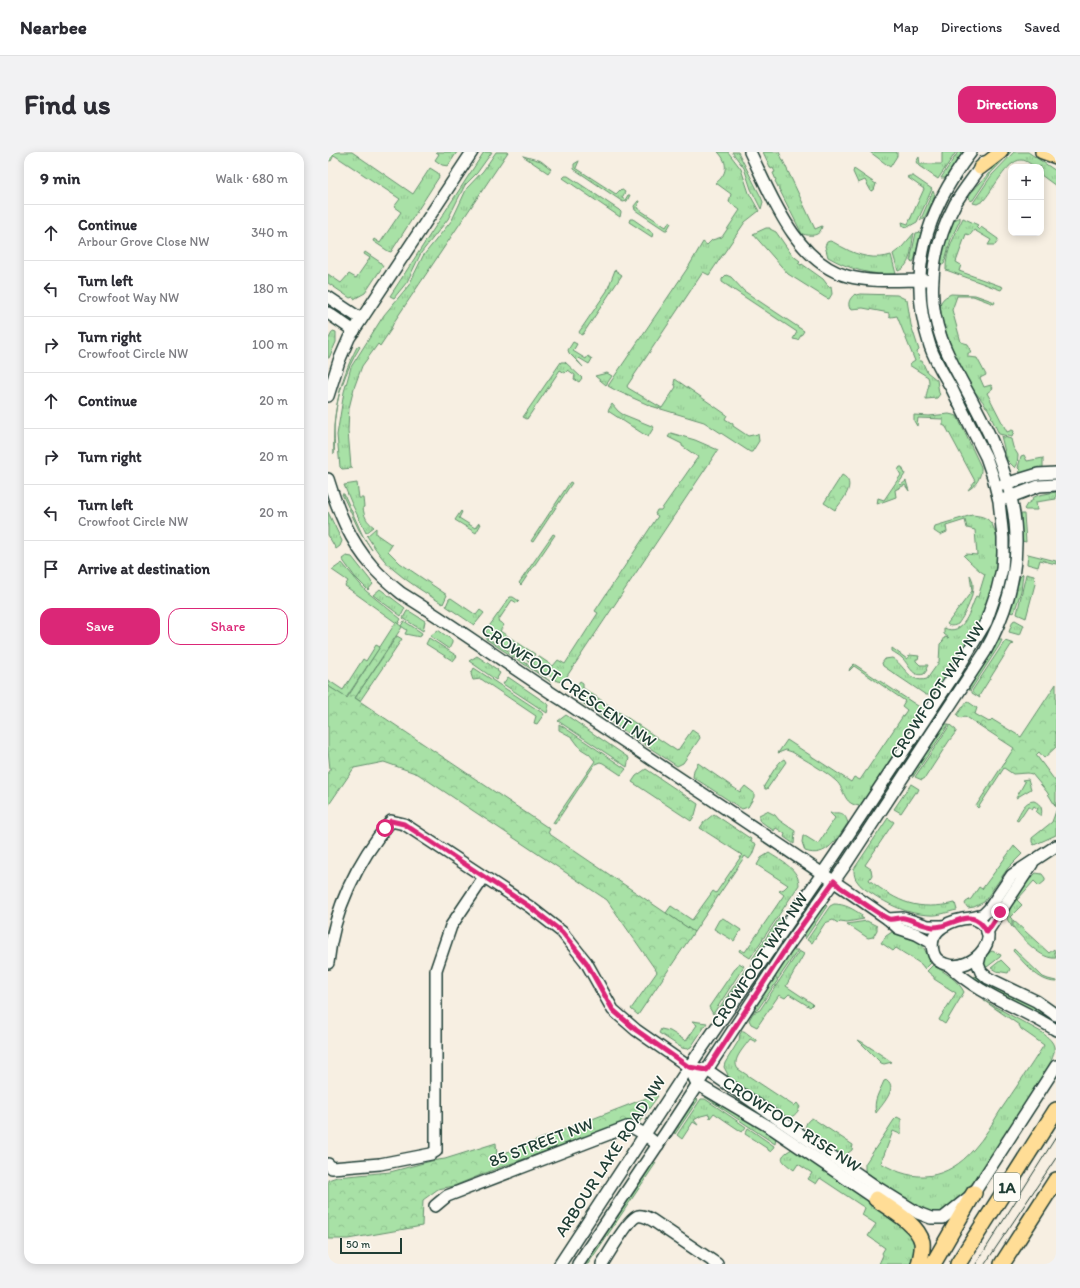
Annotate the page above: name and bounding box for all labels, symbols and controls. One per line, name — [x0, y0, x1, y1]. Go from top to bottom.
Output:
text: Nearbee — [20, 16, 87, 39]
text: Map — [893, 19, 919, 36]
text: Directions — [941, 19, 1002, 36]
text: Saved — [1024, 19, 1060, 36]
button: Directions — [958, 86, 1056, 123]
text: Find us — [24, 87, 111, 121]
map controls — [1008, 164, 1044, 236]
button: + — [1008, 164, 1044, 200]
text: 9 min — [40, 168, 80, 188]
text: Walk · 680 m — [215, 171, 288, 186]
button: − — [1008, 200, 1044, 236]
text: Continue — [78, 216, 137, 234]
icon: ahead — [40, 222, 62, 244]
text: 340 m — [251, 225, 288, 240]
text: Arbour Grove Close NW — [78, 234, 209, 249]
text: Turn left — [78, 272, 133, 290]
icon: left — [40, 278, 62, 300]
text: 180 m — [253, 281, 288, 296]
text: Crowfoot Way NW — [78, 290, 179, 305]
text: Turn right — [78, 328, 142, 346]
icon: right — [40, 334, 62, 356]
text: 100 m — [252, 337, 288, 352]
text: Crowfoot Circle NW — [78, 346, 188, 361]
icon: ahead — [40, 390, 62, 412]
text: Continue — [78, 392, 137, 410]
text: 20 m — [259, 393, 288, 408]
icon: right — [40, 446, 62, 468]
text: Turn right — [78, 448, 142, 466]
text: 20 m — [259, 449, 288, 464]
text: Turn left — [78, 496, 133, 514]
icon: left — [40, 502, 62, 524]
text: 20 m — [259, 505, 288, 520]
text: Crowfoot Circle NW — [78, 514, 188, 529]
icon: arrive — [40, 558, 62, 580]
text: Arrive at destination — [78, 560, 210, 578]
button: Save — [40, 608, 160, 645]
button: Share — [168, 608, 288, 645]
street label: CROWFOOT WAY NW — [885, 617, 989, 762]
street label: CROWFOOT CRESCENT NW — [478, 619, 661, 751]
route start — [376, 819, 394, 837]
street label: CROWFOOT WAY NW — [706, 888, 812, 1032]
route end — [991, 903, 1009, 921]
street label: ARBOUR LAKE ROAD NW — [550, 1071, 670, 1240]
street label: CROWFOOT RISE NW — [719, 1072, 865, 1176]
street label: 85 STREET NW — [486, 1113, 596, 1171]
road number: 1A — [994, 1173, 1020, 1201]
scale bar — [340, 1236, 402, 1255]
text: 50 m — [346, 1238, 370, 1251]

